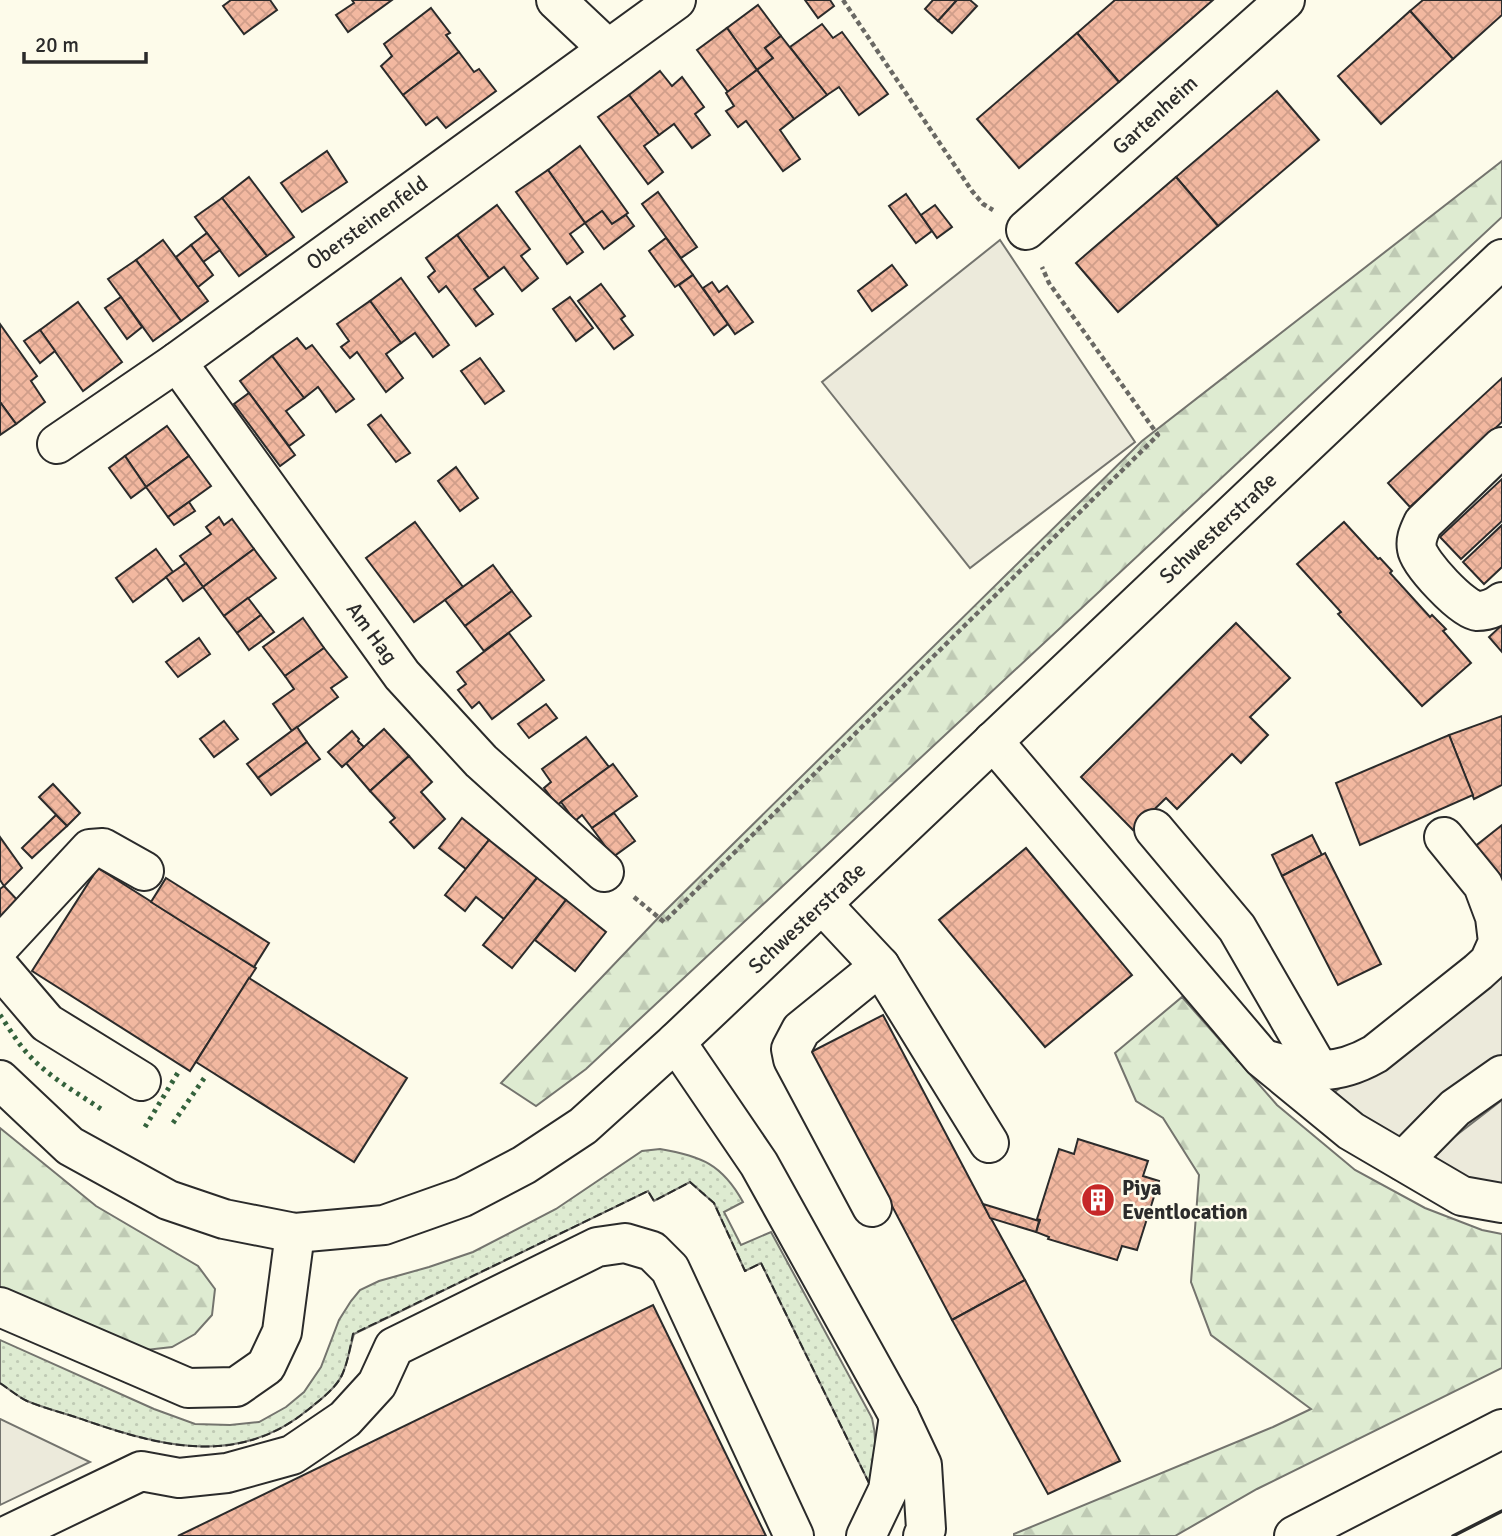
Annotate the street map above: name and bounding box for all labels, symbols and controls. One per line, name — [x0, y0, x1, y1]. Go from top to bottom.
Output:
scale bar — [24, 21, 147, 65]
text: 20 m — [35, 32, 79, 58]
street label: Gartenheim — [1107, 70, 1203, 160]
street label: Obersteinenfeld — [301, 170, 433, 276]
street label: Schwesterstraße — [1154, 467, 1282, 589]
street label: Am Hag — [341, 597, 403, 669]
street label: Schwesterstraße — [743, 857, 871, 979]
place label: Piya Eventlocation — [1122, 1175, 1248, 1225]
building icon: Piya Eventlocation — [1079, 1181, 1117, 1219]

